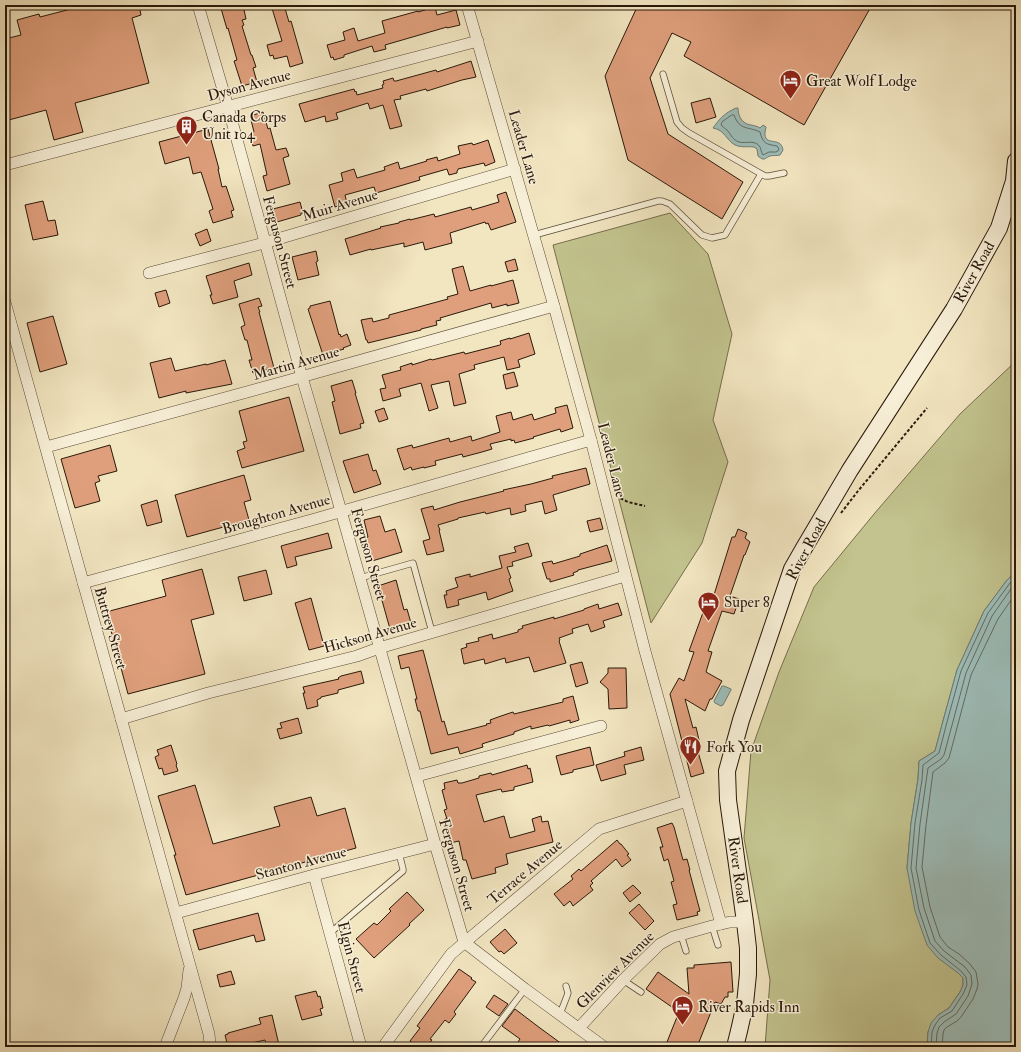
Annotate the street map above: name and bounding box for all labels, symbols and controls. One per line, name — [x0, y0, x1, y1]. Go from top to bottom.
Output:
street label: Dyson Avenue — [205, 65, 293, 106]
hotel icon: Great Wolf Lodge — [778, 68, 804, 101]
place label: Great Wolf Lodge — [806, 72, 917, 91]
place label: Canada Corps Unit 104 — [202, 108, 286, 144]
street label: Leader Lane — [504, 108, 543, 187]
building icon: Canada Corps Unit 104 — [173, 113, 199, 146]
street label: Muir Avenue — [300, 185, 380, 226]
street label: Ferguson Street — [258, 194, 301, 291]
street label: River Road — [950, 238, 999, 306]
street label: Martin Avenue — [251, 342, 342, 385]
street label: Leader Lane — [593, 421, 630, 500]
street label: Broughton Avenue — [220, 490, 332, 539]
street label: Ferguson Street — [346, 506, 391, 603]
street label: River Road — [782, 514, 831, 583]
street label: Buttrey Street — [90, 585, 131, 672]
hotel icon: Super 8 — [695, 589, 721, 622]
place label: Super 8 — [724, 593, 770, 613]
street label: Hickson Avenue — [321, 613, 419, 658]
restaurant icon: Fork You — [677, 734, 703, 767]
place label: Fork You — [706, 738, 762, 757]
street label: Ferguson Street — [434, 817, 479, 914]
street label: River Road — [723, 835, 752, 905]
street label: Terrace Avenue — [484, 836, 567, 909]
street label: Stanton Avenue — [254, 842, 349, 885]
street label: Elgin Street — [333, 919, 370, 995]
street label: Glenview Avenue — [572, 927, 658, 1013]
hotel icon: River Rapids Inn — [670, 994, 696, 1027]
place label: River Rapids Inn — [698, 998, 800, 1018]

